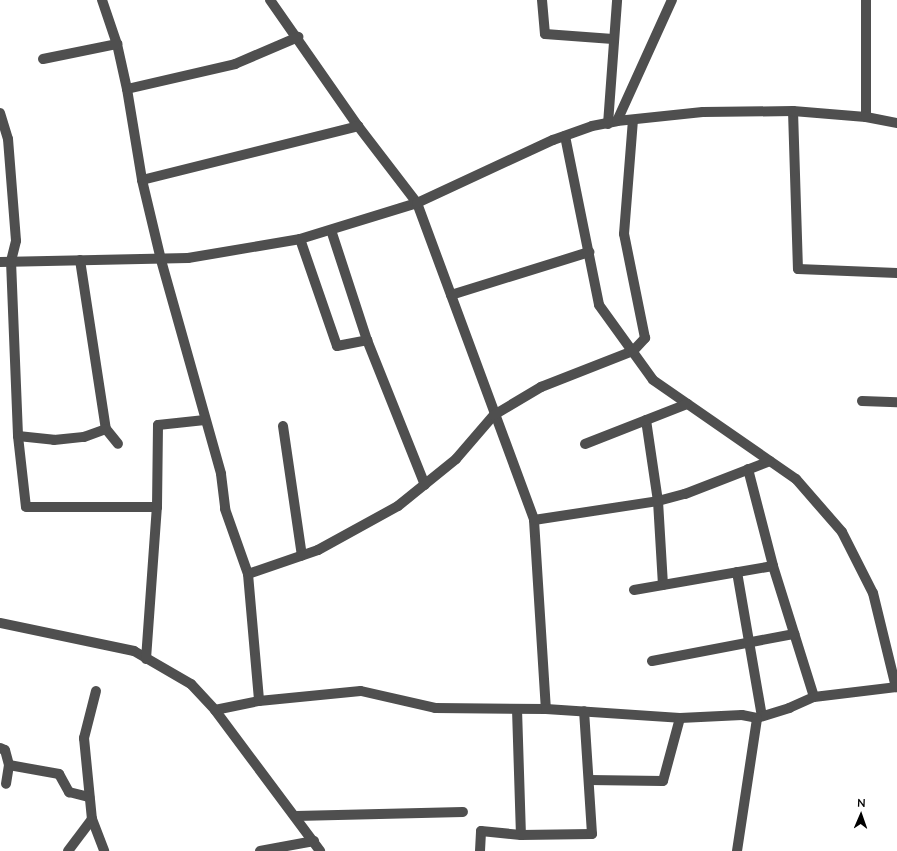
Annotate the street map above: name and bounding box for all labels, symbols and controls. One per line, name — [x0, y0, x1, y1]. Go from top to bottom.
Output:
north arrow — [841, 795, 881, 835]
text: N — [857, 796, 866, 809]

